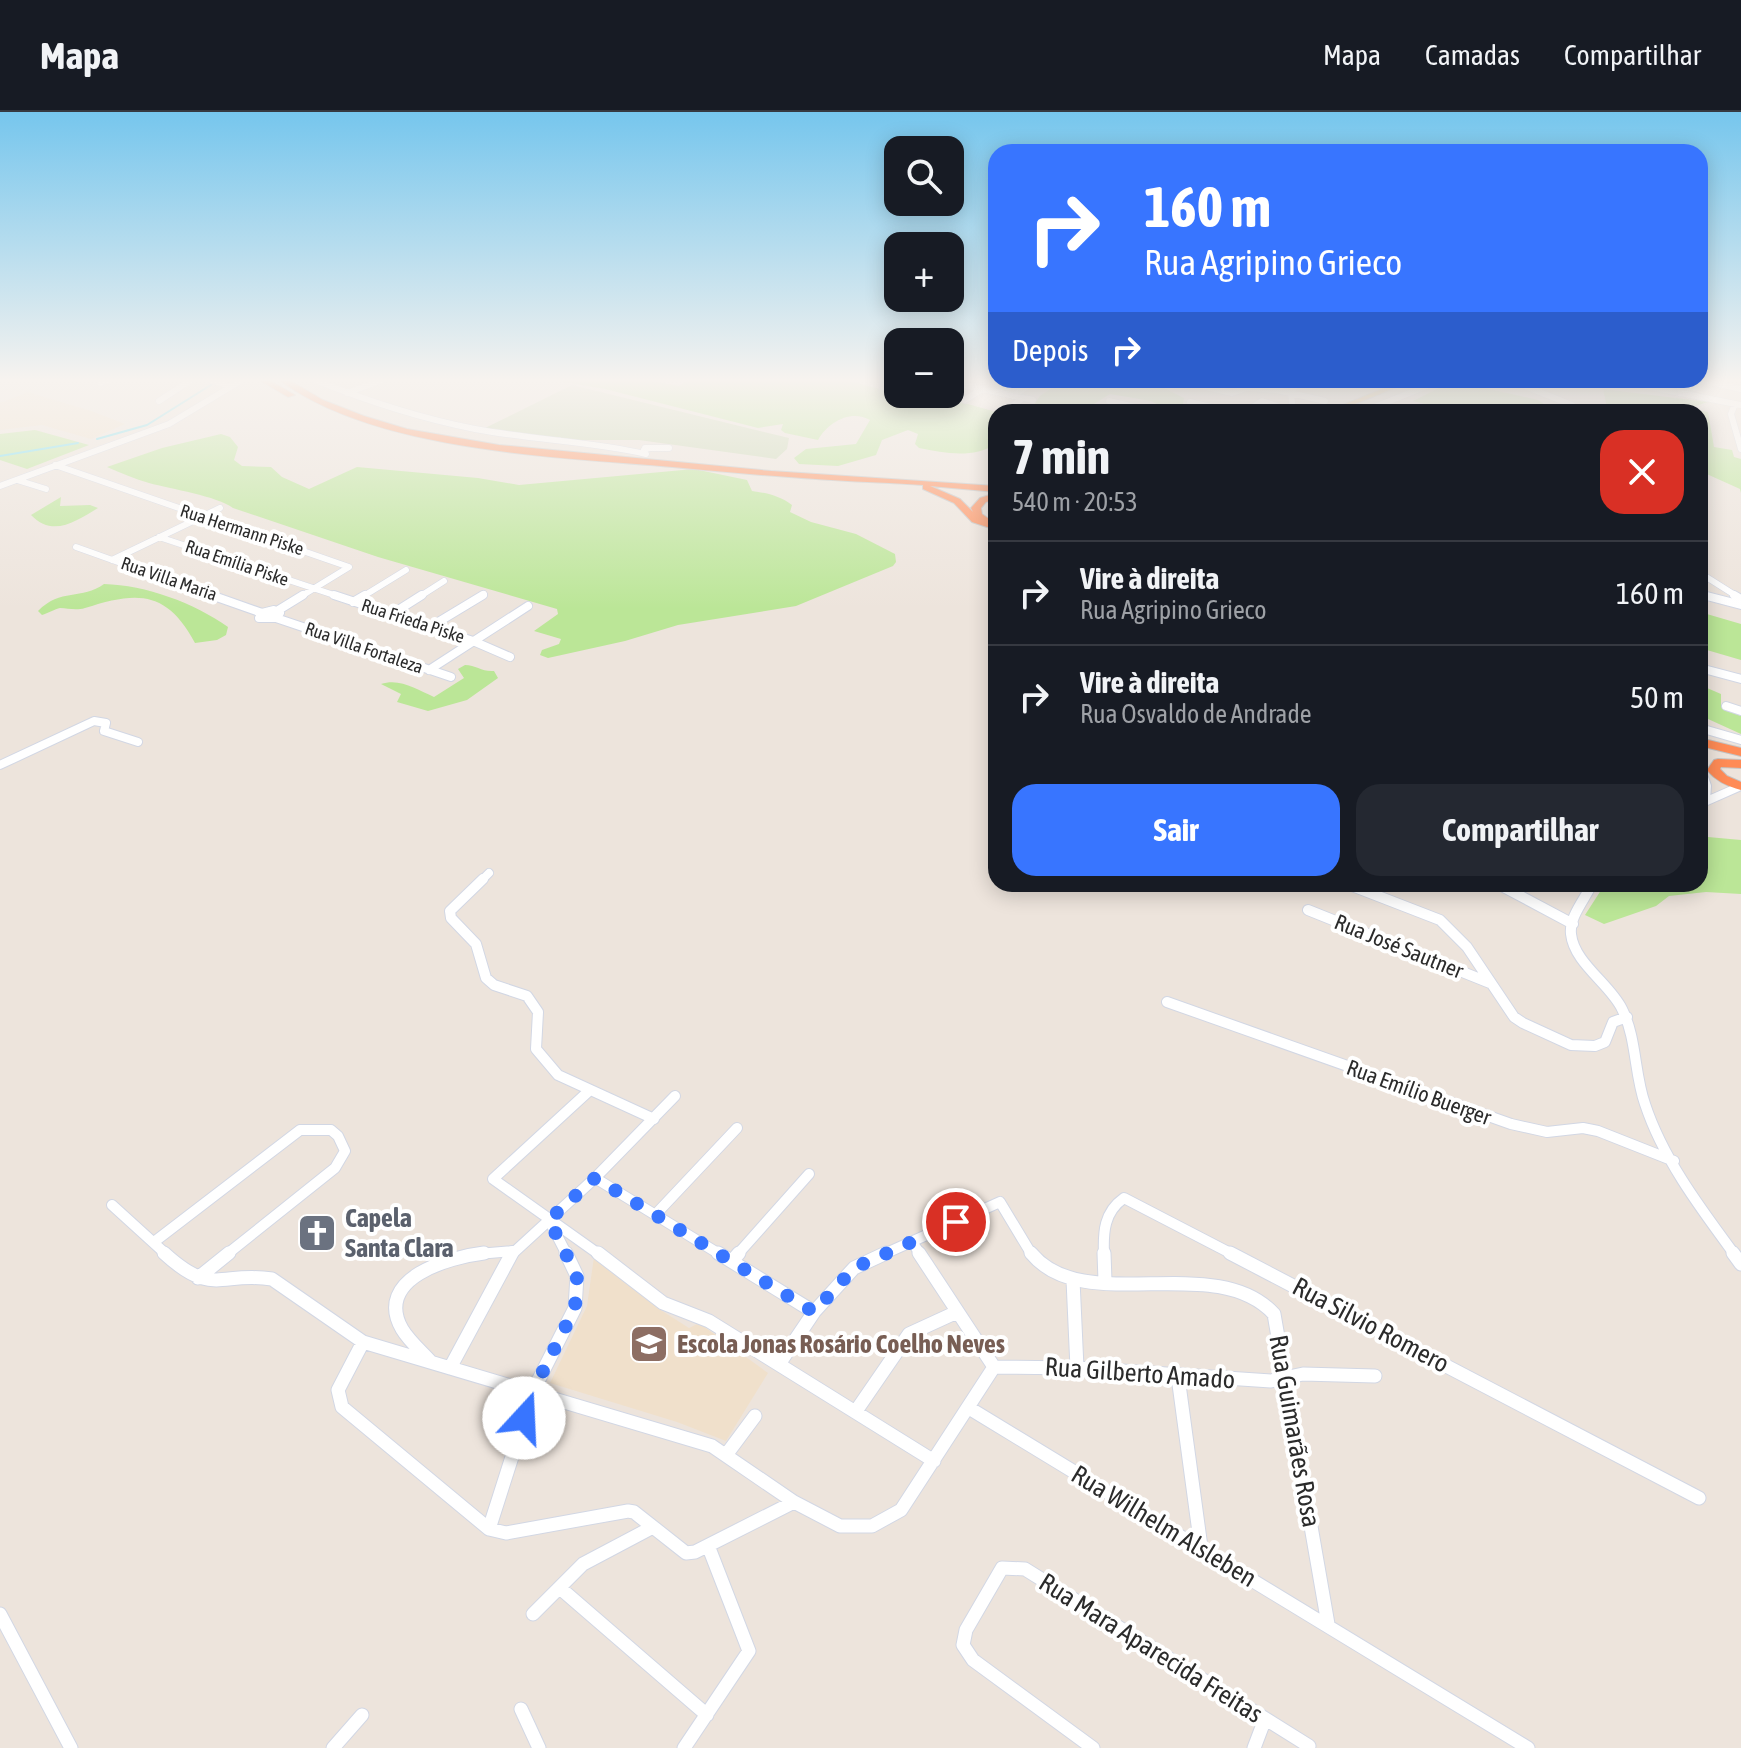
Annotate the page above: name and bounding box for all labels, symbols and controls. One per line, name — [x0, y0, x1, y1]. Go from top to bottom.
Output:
text: Mapa — [40, 34, 119, 77]
text: Mapa — [1323, 39, 1381, 71]
text: Camadas — [1425, 39, 1520, 71]
text: Compartilhar — [1564, 39, 1701, 71]
map controls — [884, 136, 964, 408]
button: search — [884, 136, 964, 216]
text: 160 m — [1144, 175, 1271, 239]
icon: right — [1012, 176, 1116, 280]
button: + — [884, 232, 964, 312]
text: Rua Agripino Grieco — [1144, 241, 1402, 283]
button: − — [884, 328, 964, 408]
icon: right — [1104, 328, 1148, 372]
text: Depois — [1012, 333, 1088, 367]
text: 7 min — [1012, 429, 1110, 484]
button: close — [1600, 430, 1684, 514]
text: 540 m · 20:53 — [1012, 487, 1138, 517]
street label: Rua Hermann Piske — [178, 500, 306, 559]
street label: Rua Emília Piske — [183, 535, 292, 590]
street label: Rua Villa Maria — [118, 552, 220, 605]
text: Vire à direita — [1080, 561, 1219, 595]
icon: right — [1012, 571, 1056, 615]
text: 160 m — [1616, 576, 1684, 610]
street label: Rua Frieda Piske — [359, 594, 467, 647]
text: Rua Agripino Grieco — [1080, 595, 1266, 625]
street label: Rua Villa Fortaleza — [302, 617, 426, 678]
text: Vire à direita — [1080, 665, 1219, 699]
icon: right — [1012, 675, 1056, 719]
text: 50 m — [1630, 680, 1684, 714]
text: Rua Osvaldo de Andrade — [1080, 699, 1312, 729]
button: Sair — [1012, 784, 1340, 876]
button: Compartilhar — [1356, 784, 1684, 876]
street label: Rua José Sautner — [1331, 908, 1468, 984]
street label: Rua Emílio Buerger — [1343, 1054, 1495, 1130]
pin — [922, 1188, 990, 1256]
icon: arrive — [934, 1200, 978, 1244]
place label: Capela Santa Clara — [345, 1203, 454, 1263]
church icon: Capela Santa Clara — [296, 1212, 338, 1254]
street label: Rua Silvio Romero — [1288, 1271, 1454, 1379]
school or university icon: Escola Jonas Rosário Coelho Neves — [628, 1323, 670, 1365]
place label: Escola Jonas Rosário Coelho Neves — [677, 1329, 1005, 1359]
street label: Rua Guimarães Rosa — [1263, 1333, 1327, 1529]
street label: Rua Gilberto Amado — [1044, 1351, 1236, 1395]
position arrow — [482, 1376, 566, 1460]
street label: Rua Wilhelm Alsleben — [1066, 1459, 1262, 1593]
street label: Rua Mara Aparecida Freitas — [1034, 1567, 1268, 1729]

